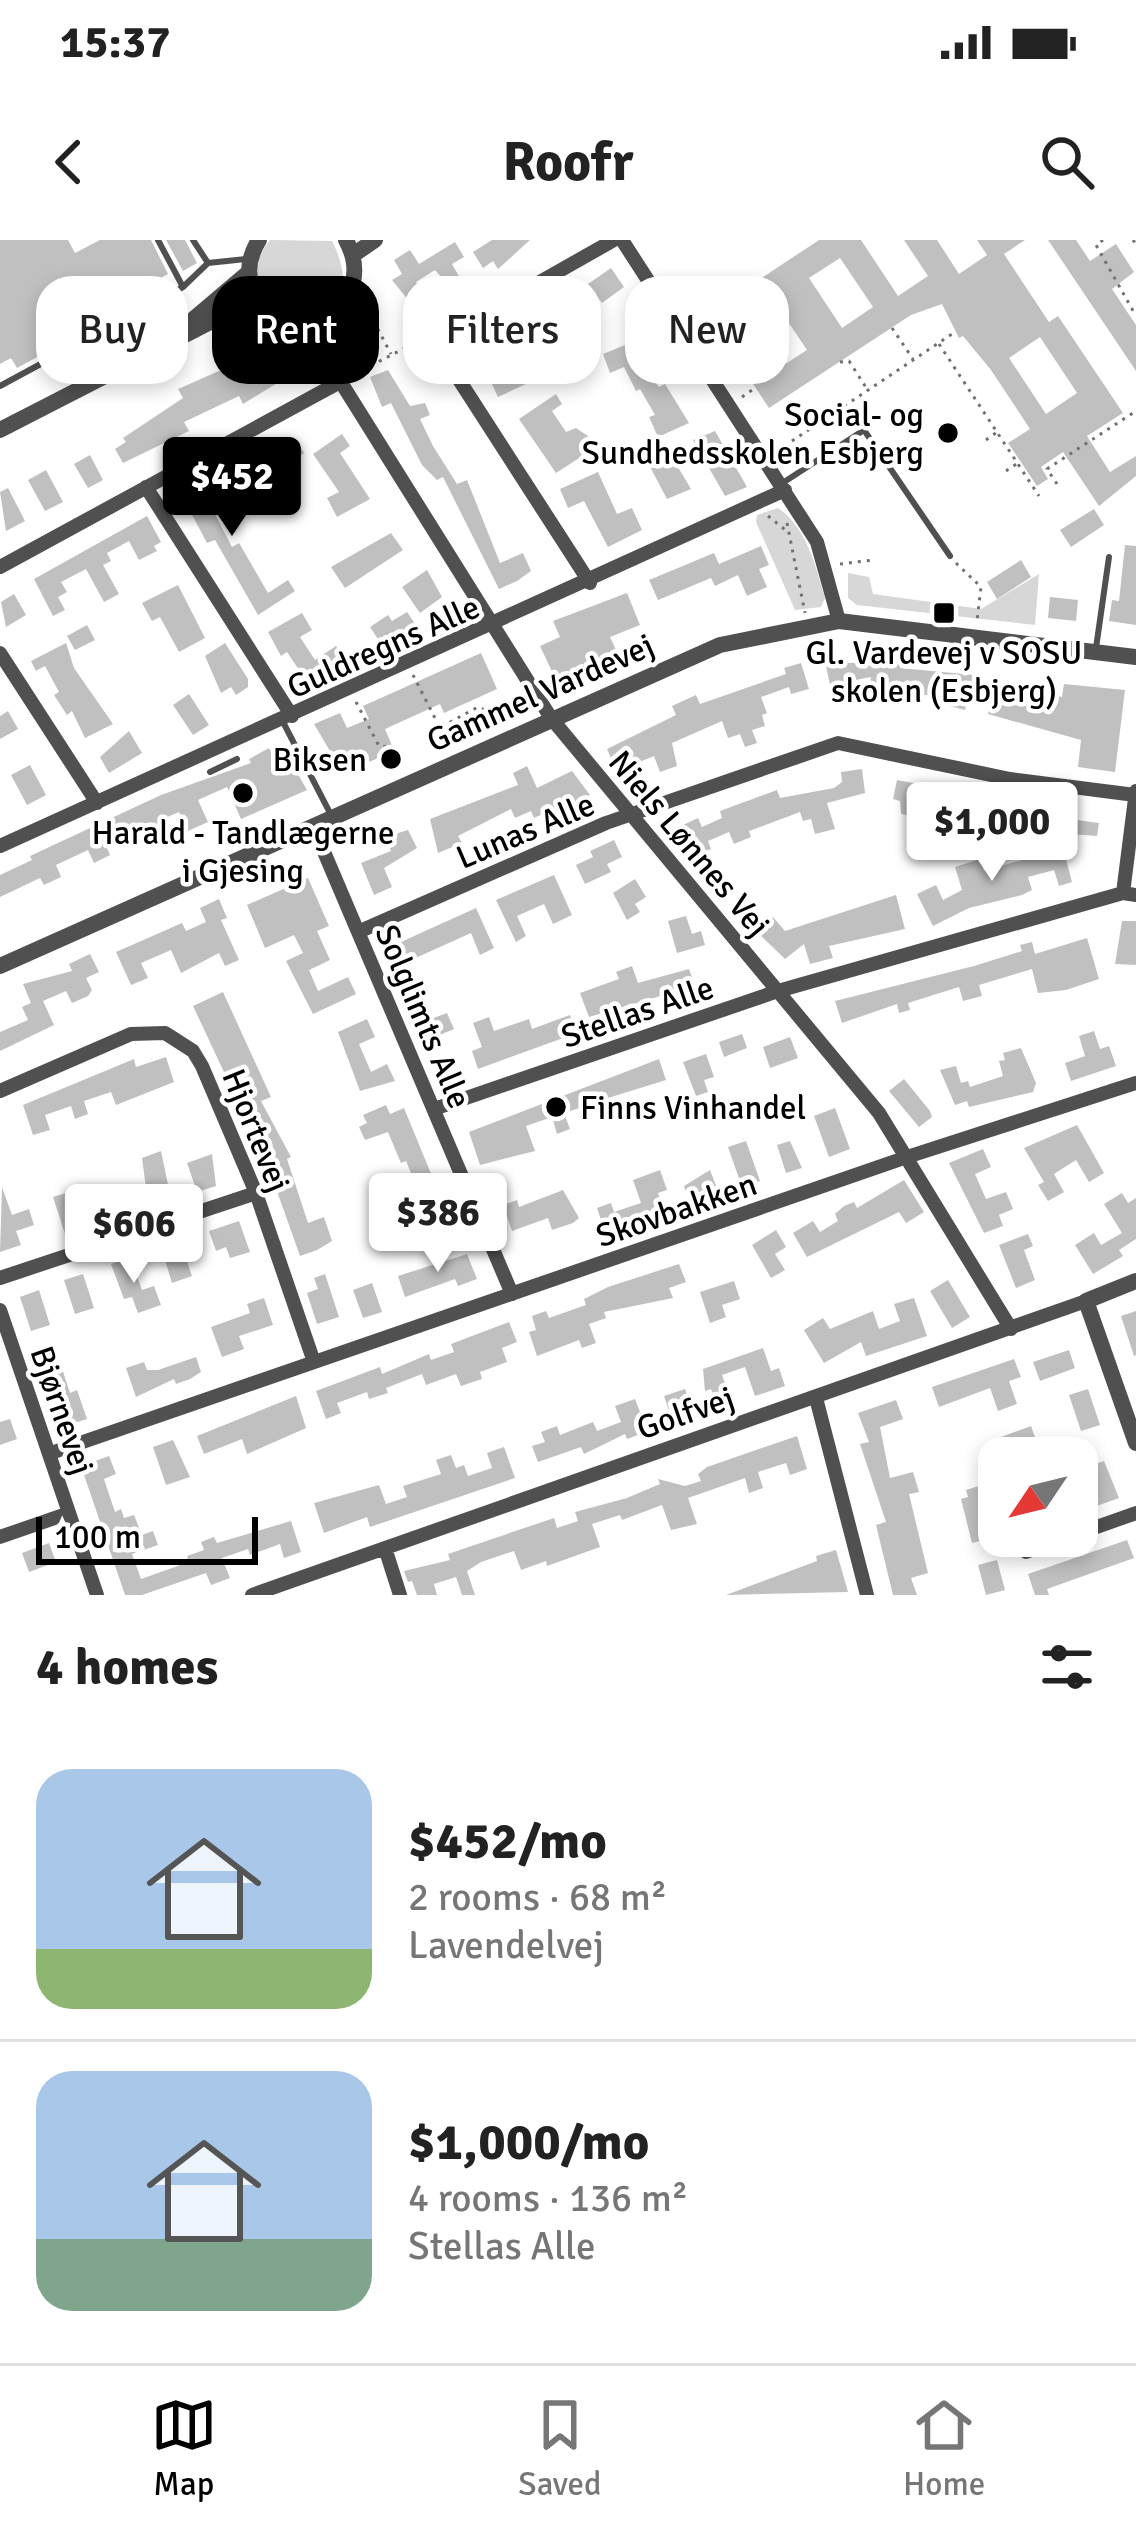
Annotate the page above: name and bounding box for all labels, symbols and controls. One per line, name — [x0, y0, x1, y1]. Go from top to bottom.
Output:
text: 15:37 — [60, 15, 170, 70]
icon: back — [36, 129, 102, 195]
text: Roofr — [503, 129, 633, 196]
icon: search — [1034, 129, 1100, 195]
chip: Buy — [36, 276, 188, 384]
chip: Rent — [212, 276, 379, 384]
chip: Filters — [403, 276, 601, 384]
chip: New — [625, 276, 789, 384]
place label: Social- og Sundhedsskolen Esbjerg — [582, 395, 924, 474]
marker: Social- og Sundhedsskolen Esbjerg — [935, 420, 961, 446]
pin: $452 — [161, 437, 303, 539]
text: $452 — [190, 452, 274, 500]
street label: Guldregns Alle — [281, 587, 486, 708]
marker: Gl. Vardevej v SOSU skolen (Esbjerg) — [931, 600, 957, 626]
street label: Gammel Vardevej — [421, 625, 660, 762]
place label: Gl. Vardevej v SOSU skolen (Esbjerg) — [806, 633, 1082, 712]
place label: Biksen — [273, 740, 367, 781]
street label: Niels Lønnes Vej — [599, 743, 778, 945]
marker: Biksen — [378, 746, 404, 772]
marker: Harald - Tandlægerne i Gjesing — [230, 780, 256, 806]
pin: $1,000 — [894, 782, 1090, 884]
street label: Lunas Alle — [450, 784, 601, 879]
text: $1,000 — [934, 797, 1050, 845]
place label: Harald - Tandlægerne i Gjesing — [92, 813, 394, 892]
street label: Solglimts Alle — [366, 919, 480, 1115]
street label: Stellas Alle — [556, 967, 719, 1058]
street label: Hjortevej — [212, 1063, 299, 1198]
place label: Finns Vinhandel — [580, 1088, 806, 1129]
marker: Finns Vinhandel — [543, 1094, 569, 1120]
street label: Skovbakken — [591, 1164, 762, 1257]
pin: $386 — [367, 1173, 509, 1275]
pin: $606 — [63, 1184, 205, 1286]
text: $386 — [396, 1188, 480, 1236]
text: $606 — [92, 1199, 176, 1247]
street label: Bjørnevej — [21, 1341, 103, 1480]
street label: Golfvej — [631, 1378, 740, 1449]
north arrow — [978, 1437, 1098, 1557]
map controls — [978, 1437, 1098, 1557]
scale bar — [36, 1511, 258, 1564]
text: 100 m — [54, 1517, 141, 1558]
icon: filters — [1034, 1634, 1100, 1700]
text: 4 homes — [36, 1636, 218, 1699]
text: $452/mo — [408, 1810, 607, 1873]
icon: home — [132, 1817, 276, 1961]
text: 2 rooms · 68 m² — [408, 1873, 667, 1921]
text: Lavendelvej — [408, 1921, 604, 1969]
text: $1,000/mo — [408, 2111, 649, 2174]
icon: home — [132, 2119, 276, 2263]
text: 4 rooms · 136 m² — [408, 2174, 688, 2222]
text: Stellas Alle — [408, 2222, 596, 2270]
tab: Map — [151, 2392, 217, 2505]
tab: Saved — [518, 2392, 601, 2505]
tab: Home — [903, 2392, 985, 2505]

